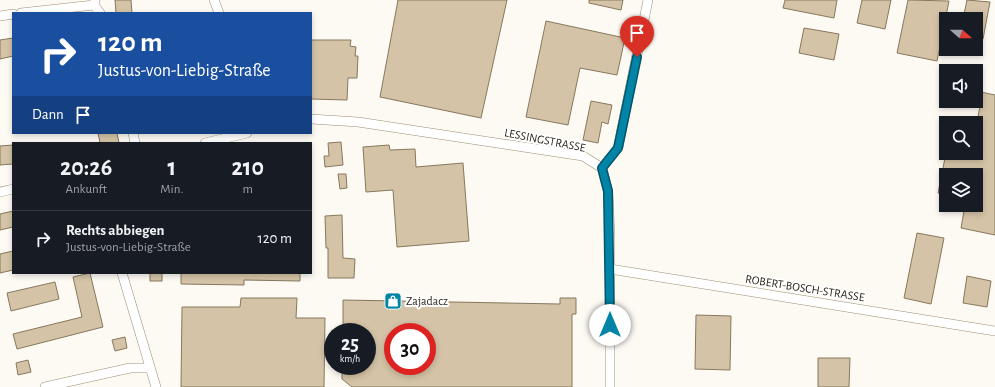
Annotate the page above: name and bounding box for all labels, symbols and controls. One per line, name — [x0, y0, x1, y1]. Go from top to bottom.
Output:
north arrow — [939, 12, 983, 56]
map controls — [939, 12, 983, 212]
pin — [620, 16, 654, 57]
icon: arrive — [626, 22, 648, 44]
icon: right — [32, 28, 84, 80]
text: 120 m — [98, 29, 163, 57]
text: Justus-von-Liebig-Straße — [98, 62, 271, 80]
button: sound — [939, 64, 983, 108]
icon: arrive — [72, 104, 94, 126]
text: Dann — [32, 107, 64, 122]
button: search — [939, 116, 983, 160]
street label: LESSINGSTRASSE — [503, 126, 587, 154]
text: 20:26 — [60, 156, 112, 180]
text: 1 — [168, 156, 176, 180]
text: 210 — [231, 156, 264, 180]
button: layers — [939, 168, 983, 212]
text: Ankunft — [66, 183, 107, 196]
text: Min. — [160, 183, 183, 196]
text: m — [243, 183, 253, 196]
text: Rechts abbiegen — [66, 223, 164, 238]
icon: right — [32, 228, 54, 250]
text: 120 m — [258, 231, 292, 246]
text: Justus-von-Liebig-Straße — [66, 241, 191, 254]
street label: ROBERT-BOSCH-STRASSE — [745, 273, 866, 303]
shop icon: Zajadacz — [383, 291, 403, 311]
place label: Zajadacz — [406, 295, 448, 308]
position arrow — [589, 304, 631, 346]
speed limit sign: 30 — [384, 323, 436, 375]
text: 25 — [341, 334, 359, 354]
text: km/h — [340, 354, 360, 364]

